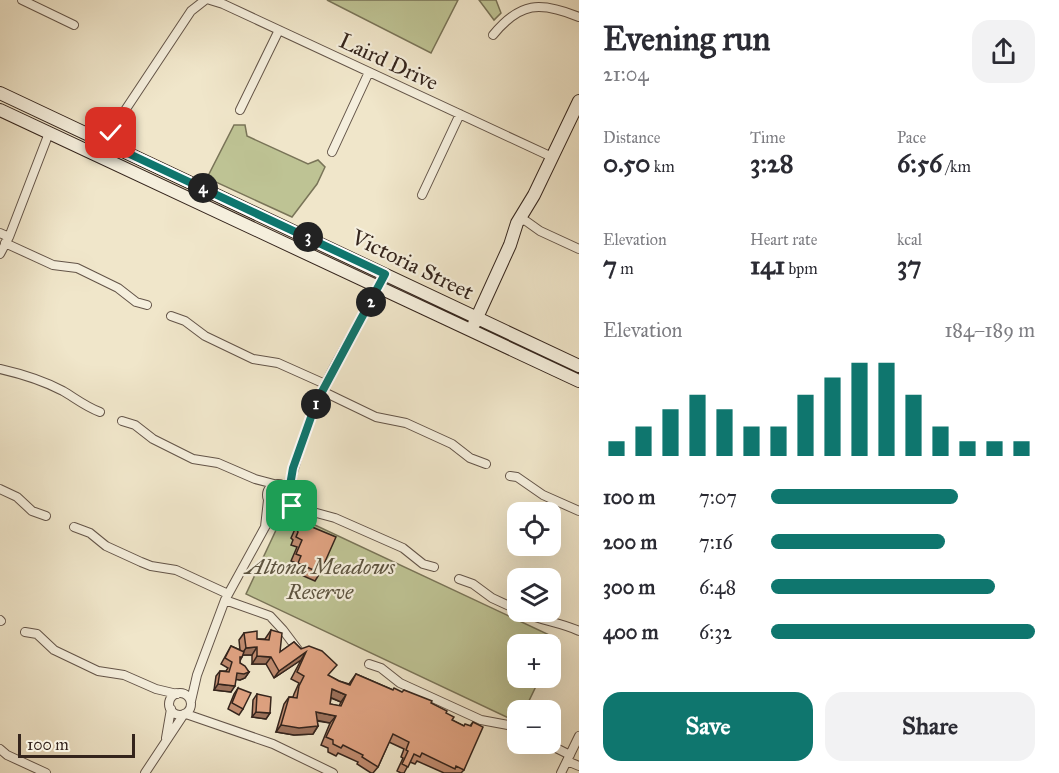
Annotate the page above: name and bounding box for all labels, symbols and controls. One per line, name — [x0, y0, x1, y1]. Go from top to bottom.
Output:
text: Evening run — [603, 19, 770, 59]
button: share — [972, 20, 1035, 83]
street label: Laird Drive — [335, 27, 443, 96]
text: 21:04 — [603, 62, 649, 86]
pin — [85, 107, 136, 158]
icon: check — [94, 116, 127, 149]
text: Distance — [603, 128, 660, 147]
text: Time — [750, 128, 785, 147]
text: Pace — [897, 128, 926, 147]
text: 0.50 — [603, 147, 650, 179]
text: 3:28 — [750, 147, 794, 179]
text: 6:56 — [897, 147, 942, 179]
text: km — [650, 157, 675, 176]
text: /km — [942, 157, 971, 176]
pin: 4 — [188, 173, 218, 203]
text: 4 — [199, 178, 207, 197]
pin: 3 — [293, 222, 323, 252]
street label: Victoria Street — [346, 223, 478, 306]
text: 3 — [305, 227, 311, 246]
text: Elevation — [603, 230, 667, 249]
text: Heart rate — [750, 230, 817, 249]
text: kcal — [897, 230, 922, 249]
text: 7 — [603, 249, 617, 281]
text: 141 — [750, 249, 785, 281]
text: 37 — [897, 249, 921, 281]
text: m — [617, 259, 634, 278]
text: bpm — [785, 259, 818, 278]
pin: 2 — [356, 287, 386, 317]
text: 2 — [367, 292, 375, 311]
text: Elevation — [603, 318, 682, 342]
text: 184–189 m — [944, 318, 1035, 342]
pin: 1 — [301, 389, 331, 419]
text: 1 — [313, 394, 319, 413]
pin — [266, 480, 317, 531]
text: 100 m — [603, 485, 655, 509]
text: 7:07 — [699, 485, 737, 509]
icon: arrive — [275, 489, 308, 522]
map controls — [507, 502, 561, 754]
button: locate — [507, 502, 561, 556]
text: 200 m — [603, 530, 657, 554]
text: 7:16 — [699, 530, 733, 554]
park label: Altona Meadows Reserve — [243, 553, 395, 605]
button: layers — [507, 568, 561, 622]
text: 300 m — [603, 575, 655, 599]
text: 6:48 — [699, 575, 736, 599]
text: 400 m — [603, 620, 659, 644]
text: 6:32 — [699, 620, 732, 644]
button: + — [507, 634, 561, 688]
button: Save — [603, 692, 813, 761]
button: Share — [825, 692, 1035, 761]
button: − — [507, 700, 561, 754]
scale bar — [18, 731, 135, 758]
text: 100 m — [27, 735, 69, 754]

